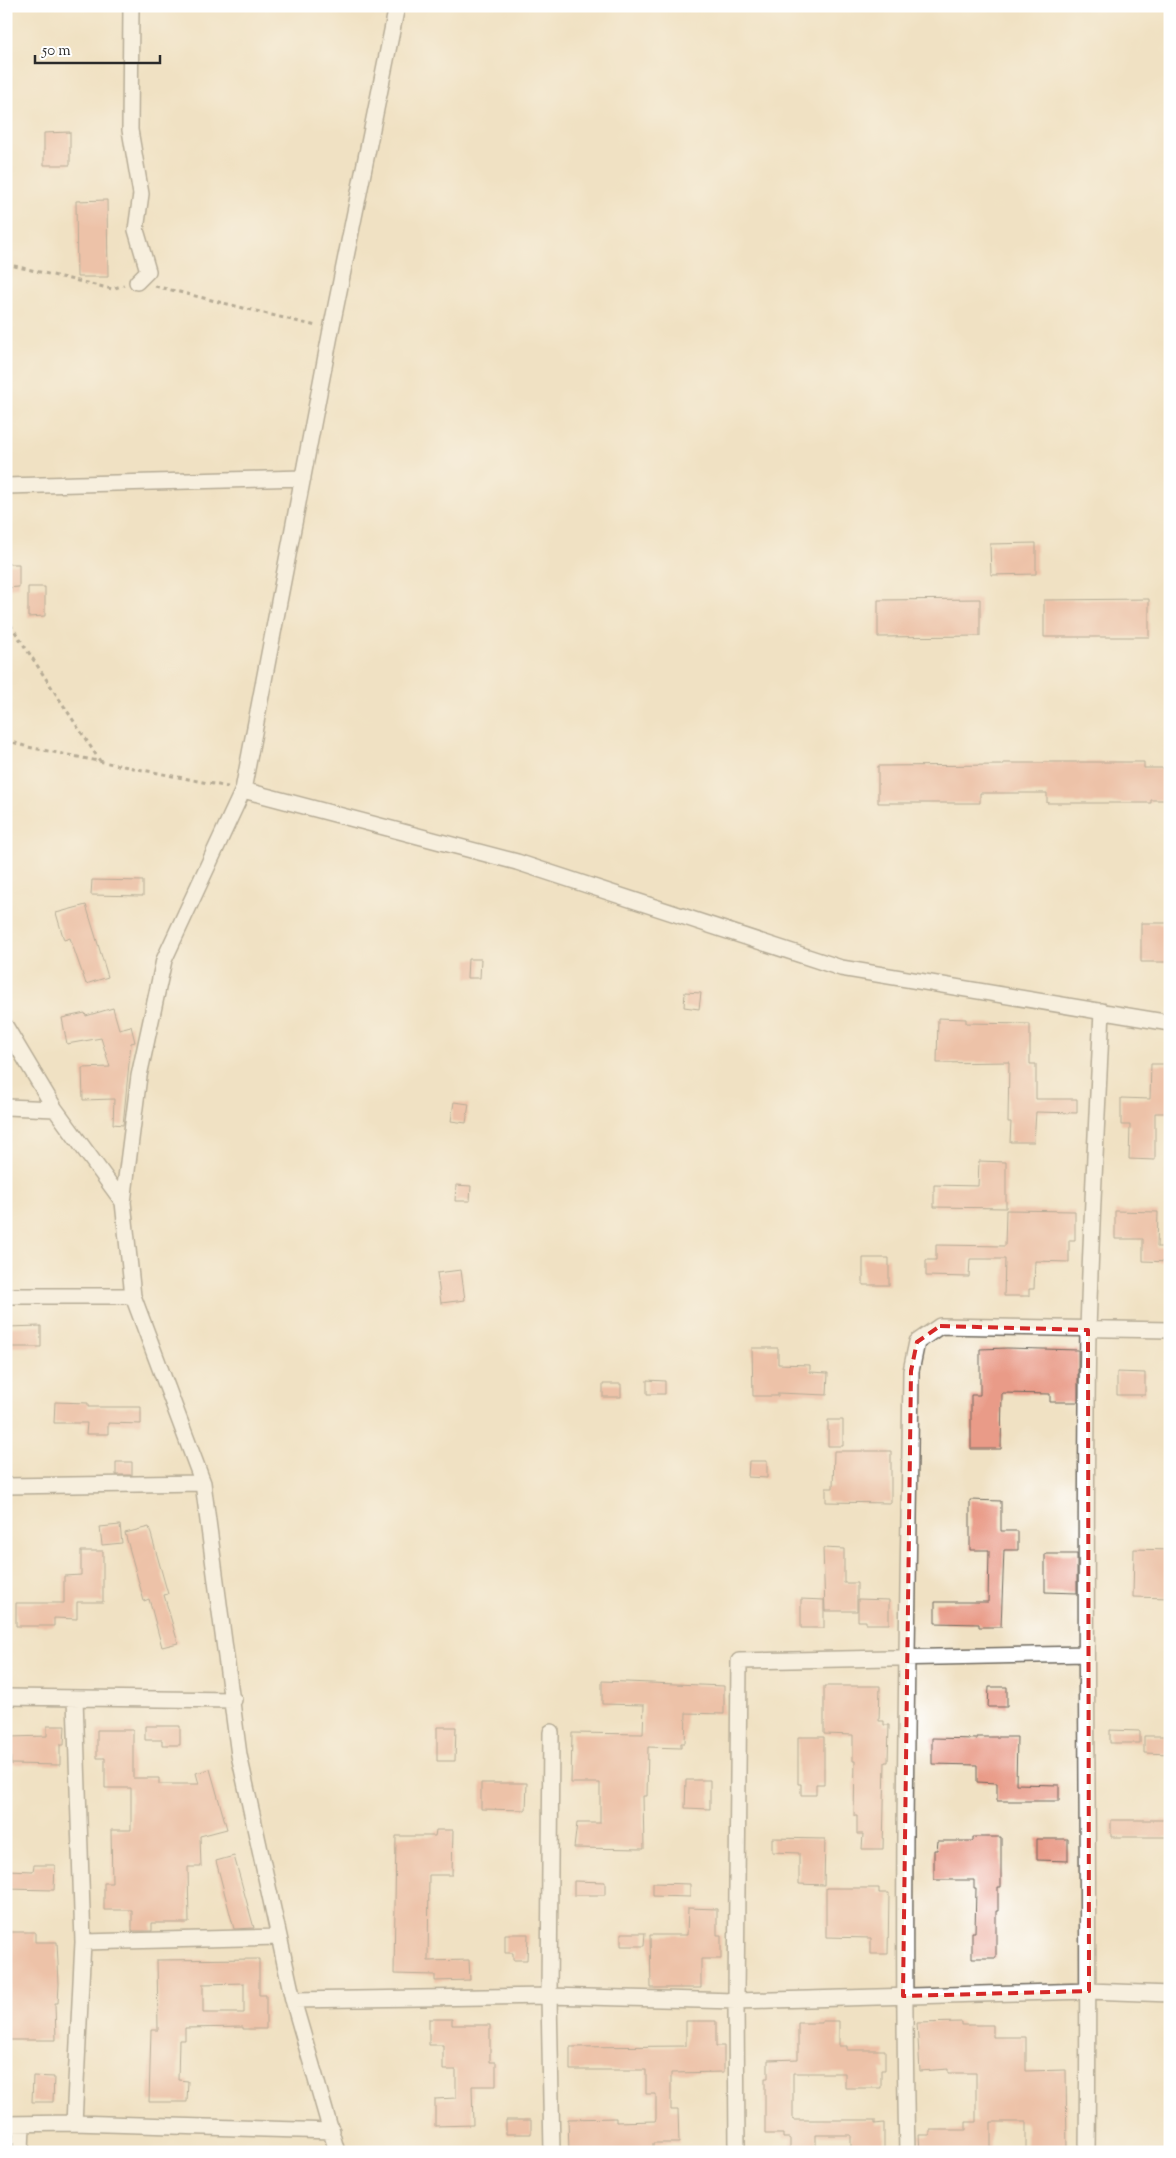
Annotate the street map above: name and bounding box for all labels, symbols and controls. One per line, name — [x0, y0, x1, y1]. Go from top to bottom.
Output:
scale bar — [35, 32, 160, 64]
text: 50 m — [41, 41, 71, 62]

